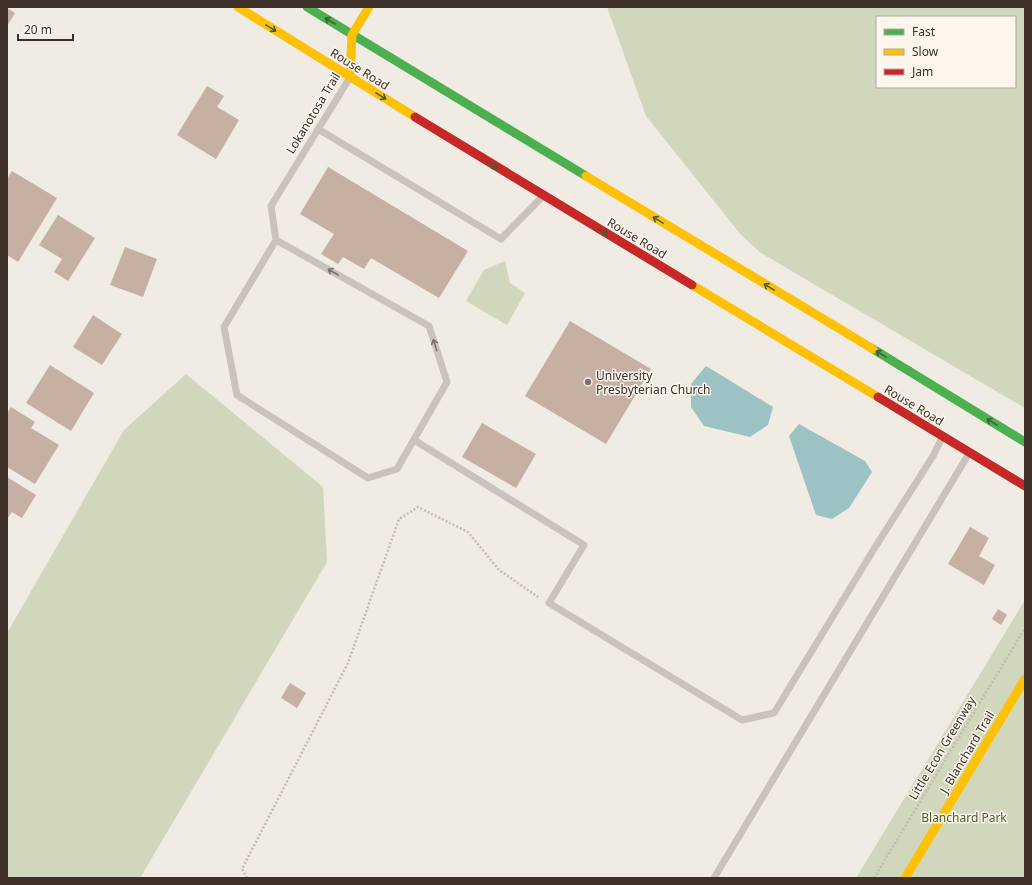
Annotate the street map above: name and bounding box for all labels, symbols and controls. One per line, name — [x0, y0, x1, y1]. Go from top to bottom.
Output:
scale bar — [18, 16, 73, 42]
legend — [876, 16, 1016, 88]
one-way arrow — [325, 17, 336, 25]
text: 20 m — [24, 21, 52, 38]
text: Fast — [912, 23, 936, 40]
one-way arrow — [265, 24, 277, 32]
text: Slow — [912, 43, 939, 60]
street label: Rouse Road — [327, 44, 393, 94]
text: Jam — [911, 63, 933, 80]
street label: Lokanotosa Trail — [282, 69, 344, 157]
one-way arrow — [375, 93, 387, 101]
one-way arrow — [486, 161, 498, 169]
street label: Rouse Road — [604, 214, 670, 262]
one-way arrow — [652, 215, 664, 223]
one-way arrow — [597, 228, 609, 236]
one-way arrow — [327, 267, 339, 275]
one-way arrow — [763, 282, 775, 290]
one-way arrow — [430, 339, 438, 351]
one-way arrow — [876, 350, 887, 358]
place label: University Presbyterian Church — [596, 367, 710, 398]
marker: University Presbyterian Church — [583, 377, 593, 387]
street label: Rouse Road — [881, 381, 947, 429]
one-way arrow — [986, 417, 998, 425]
street label: Little Econ Greenway — [904, 692, 980, 803]
street label: J. Blanchard Trail — [935, 708, 998, 797]
park label: Blanchard Park — [921, 809, 1007, 826]

